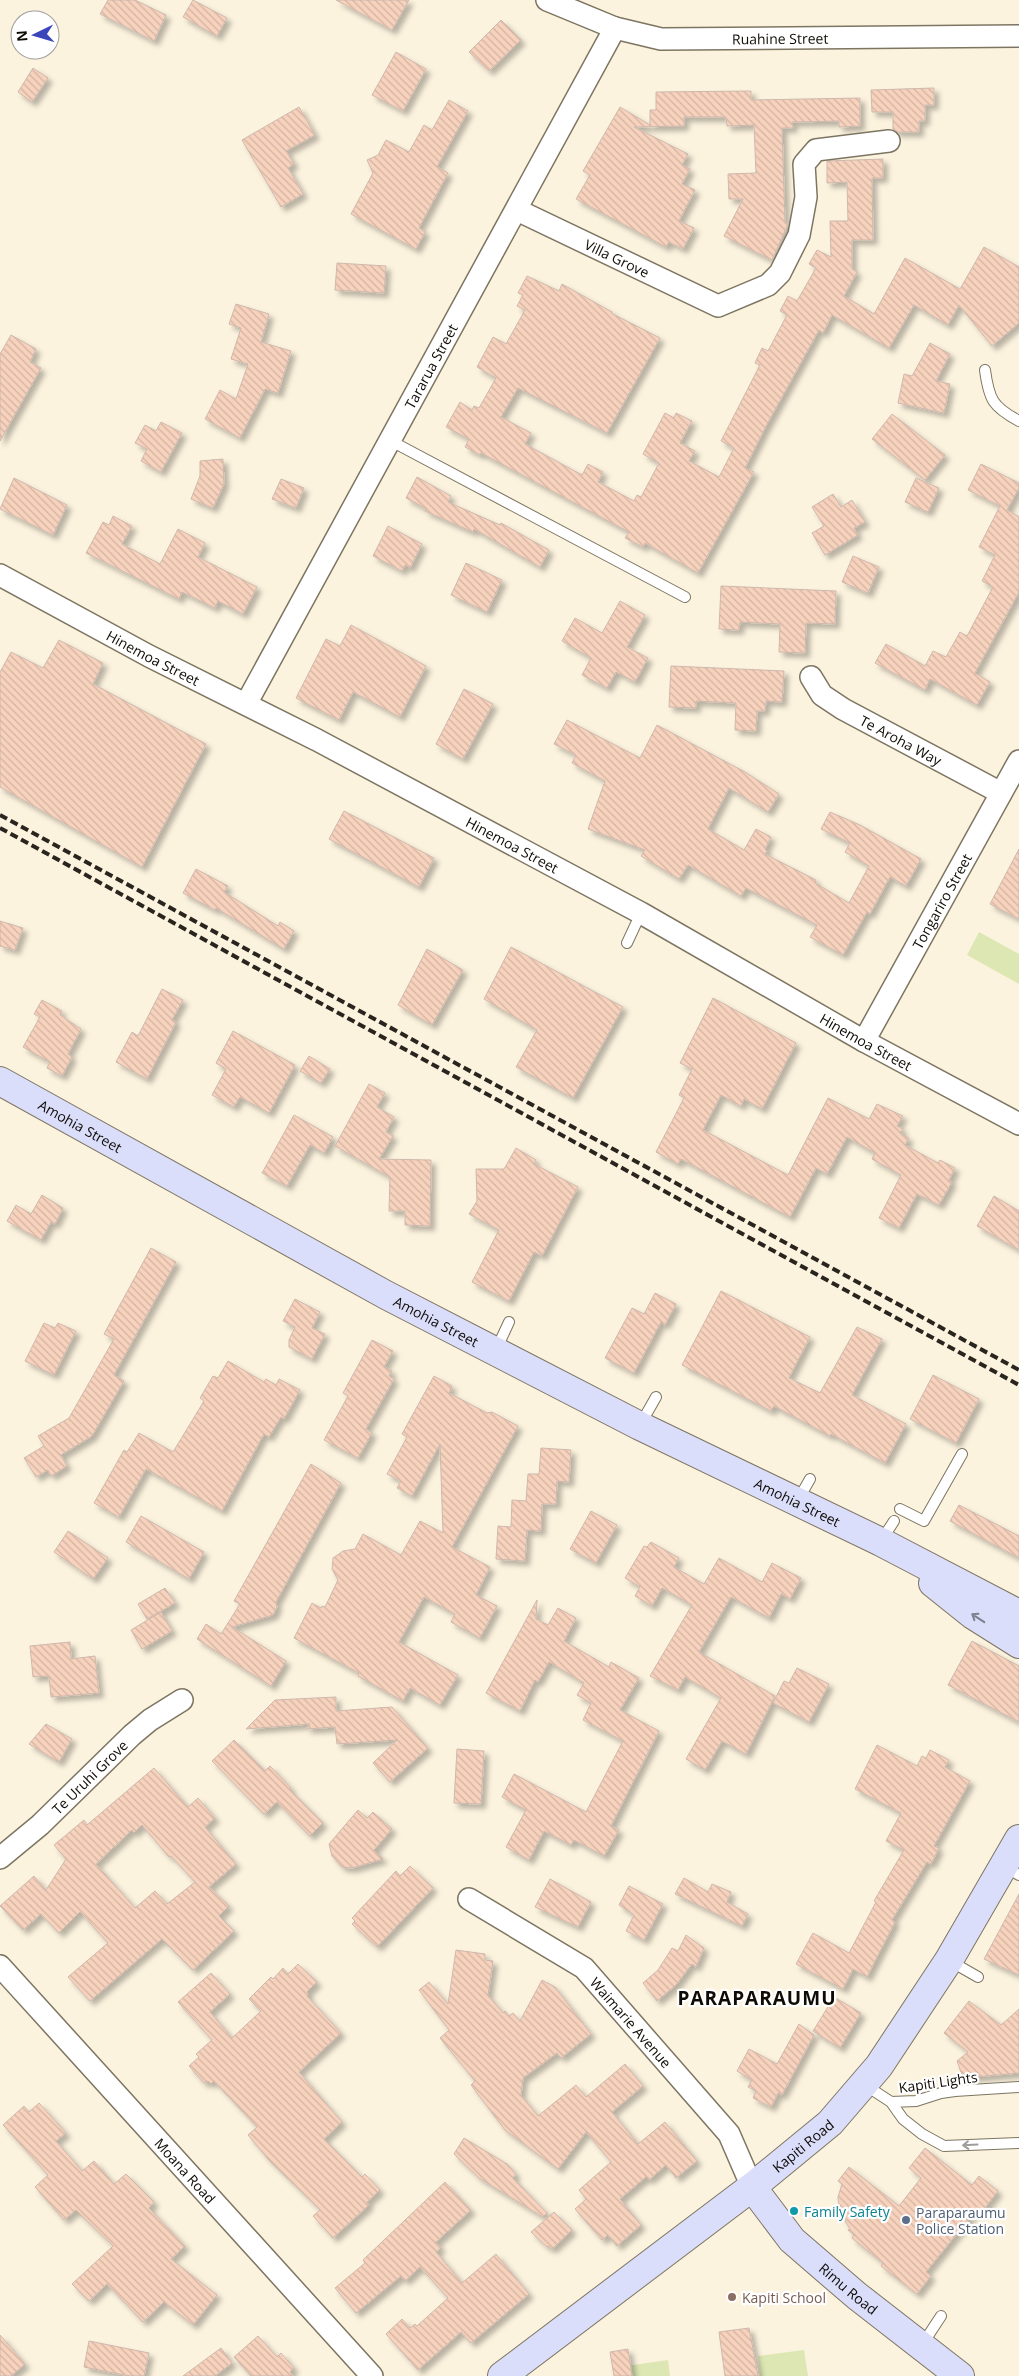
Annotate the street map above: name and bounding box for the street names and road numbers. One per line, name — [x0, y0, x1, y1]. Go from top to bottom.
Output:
street label: Ruahine Street — [732, 28, 828, 48]
street label: Villa Grove — [582, 234, 653, 281]
street label: Tararua Street — [400, 320, 461, 412]
street label: Hinemoa Street — [103, 625, 203, 689]
street label: Te Aroha Way — [857, 710, 946, 770]
street label: Hinemoa Street — [463, 812, 562, 877]
street label: Tongariro Street — [907, 850, 976, 952]
street label: Hinemoa Street — [817, 1008, 915, 1075]
street label: Amohia Street — [35, 1095, 126, 1156]
street label: Amohia Street — [391, 1291, 482, 1351]
street label: Amohia Street — [752, 1473, 844, 1531]
street label: Te Uruhi Grove — [47, 1735, 131, 1818]
street label: Waimarie Avenue — [586, 1973, 676, 2072]
street label: Kapiti Lights — [897, 2067, 979, 2097]
street label: Kapiti Road — [768, 2115, 837, 2176]
street label: Moana Road — [151, 2134, 220, 2207]
street label: Rimu Road — [815, 2258, 882, 2318]

